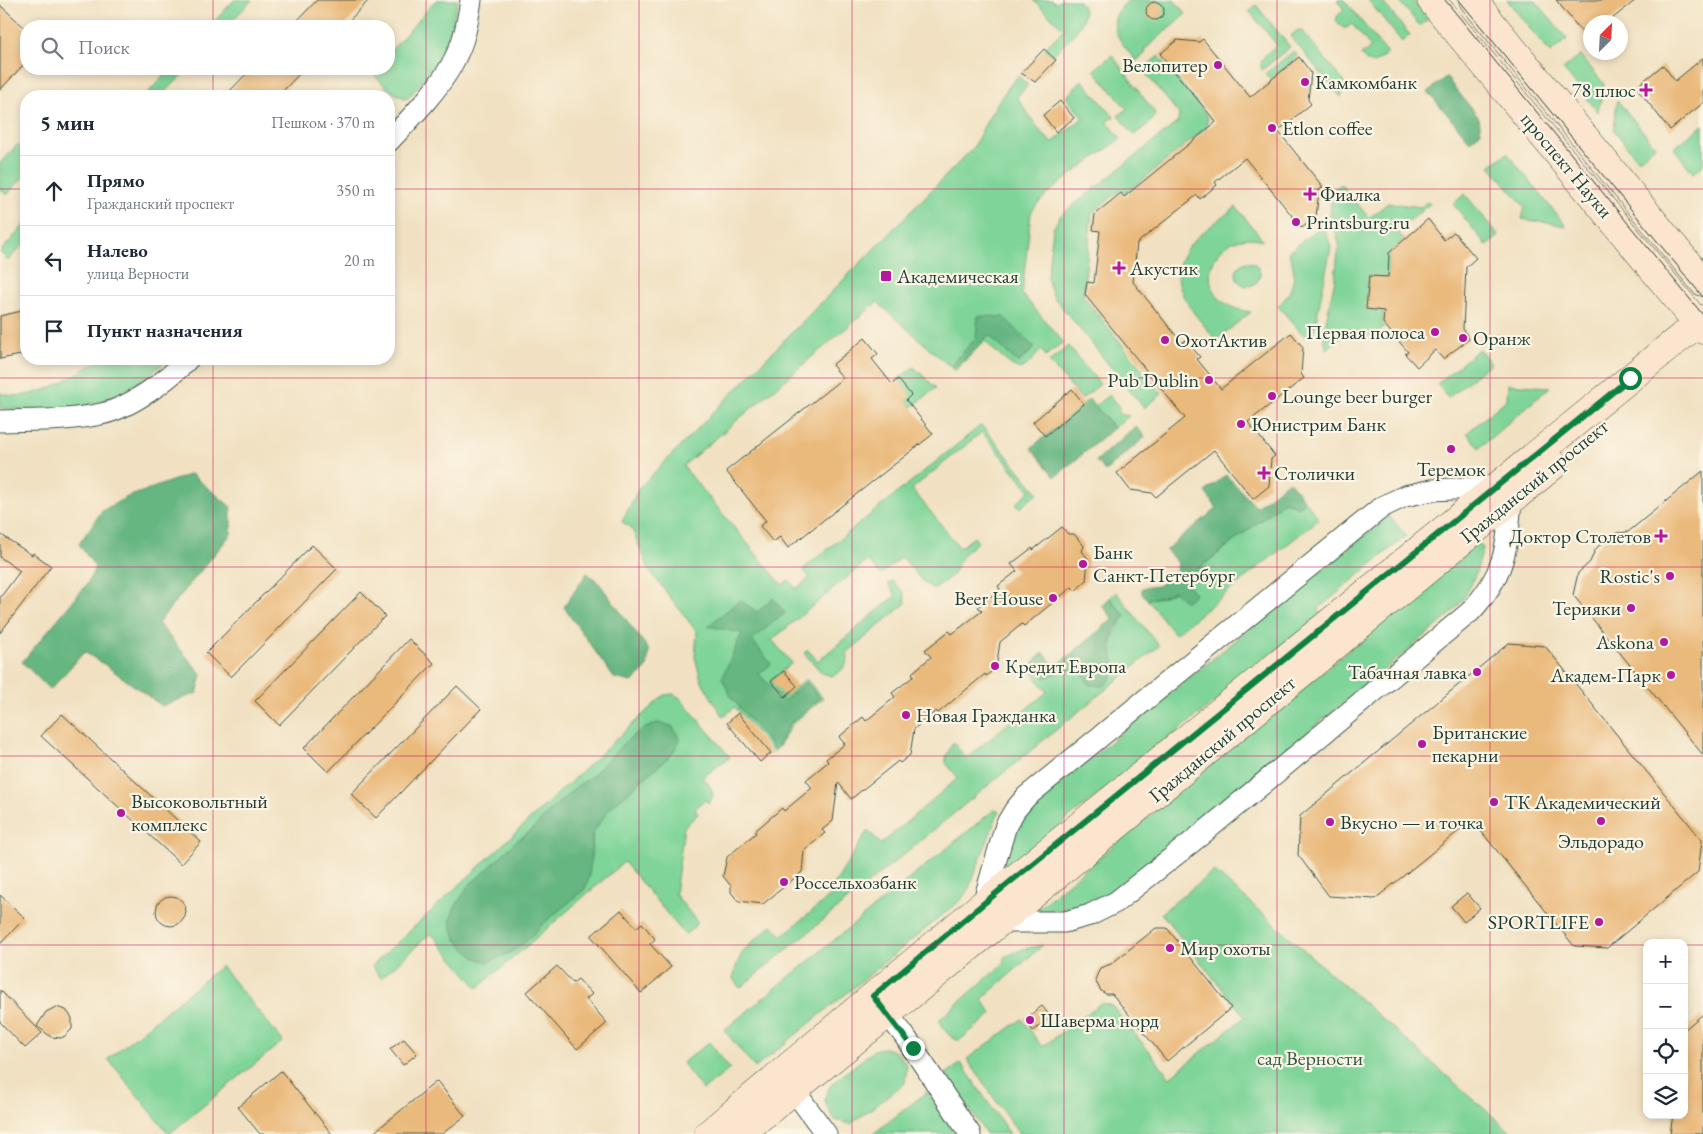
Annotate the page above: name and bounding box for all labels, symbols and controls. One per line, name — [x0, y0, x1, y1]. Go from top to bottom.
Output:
north arrow — [1583, 15, 1628, 60]
search box — [20, 20, 395, 75]
icon: search — [38, 34, 66, 62]
text: Поиск — [78, 35, 130, 60]
place label: Велопитер — [1122, 52, 1208, 78]
marker: Велопитер — [1212, 59, 1224, 71]
place label: Камкомбанк — [1315, 69, 1418, 95]
marker: Камкомбанк — [1299, 76, 1311, 88]
place label: 78 плюс — [1572, 77, 1636, 103]
marker: 78 плюс — [1640, 84, 1652, 96]
street label: проспект Науки — [1515, 107, 1619, 224]
text: 5 мин — [40, 109, 95, 136]
text: Пешком · 370 m — [271, 112, 375, 133]
place label: Etlon coffee — [1282, 115, 1373, 141]
marker: Etlon coffee — [1266, 122, 1278, 134]
text: Прямо — [87, 168, 145, 193]
icon: ahead — [40, 177, 68, 205]
text: 350 m — [336, 180, 375, 201]
place label: Фиалка — [1320, 181, 1381, 207]
marker: Фиалка — [1304, 188, 1316, 200]
text: Гражданский проспект — [87, 193, 234, 214]
place label: Printsburg.ru — [1306, 209, 1410, 235]
marker: Printsburg.ru — [1290, 216, 1302, 228]
text: Налево — [87, 238, 148, 263]
icon: left — [40, 247, 68, 275]
text: 20 m — [344, 250, 375, 271]
place label: Акустик — [1129, 255, 1199, 281]
marker: Акустик — [1112, 261, 1126, 275]
text: улица Верности — [87, 263, 189, 284]
place label: Академическая — [896, 263, 1019, 289]
marker: Академическая — [879, 269, 893, 283]
icon: arrive — [40, 317, 68, 345]
text: Пункт назначения — [87, 318, 243, 343]
place label: Первая полоса — [1306, 319, 1425, 345]
place label: Оранж — [1473, 325, 1531, 351]
marker: Первая полоса — [1429, 326, 1441, 338]
place label: ОхотАктив — [1175, 327, 1267, 353]
marker: Оранж — [1457, 332, 1469, 344]
marker: ОхотАктив — [1159, 334, 1171, 346]
place label: Pub Dublin — [1107, 367, 1199, 393]
route start — [1619, 367, 1642, 390]
marker: Pub Dublin — [1203, 374, 1215, 386]
place label: Lounge beer burger — [1282, 383, 1433, 409]
marker: Lounge beer burger — [1266, 390, 1278, 402]
place label: Юнистрим Банк — [1251, 411, 1386, 437]
street label: Гражданский проспект — [1454, 413, 1614, 549]
marker: Юнистрим Банк — [1235, 418, 1247, 430]
marker: Теремок — [1445, 443, 1457, 455]
place label: Теремок — [1416, 456, 1486, 482]
place label: Столички — [1274, 460, 1356, 486]
marker: Столички — [1258, 467, 1270, 479]
place label: Доктор Столетов — [1509, 523, 1651, 549]
marker: Доктор Столетов — [1655, 530, 1667, 542]
place label: Банк Санкт-Петербург — [1093, 539, 1235, 588]
marker: Банк Санкт-Петербург — [1077, 558, 1089, 570]
place label: Rostic's — [1600, 563, 1660, 589]
marker: Rostic's — [1664, 570, 1676, 582]
place label: Beer House — [954, 585, 1043, 611]
marker: Beer House — [1047, 592, 1059, 604]
place label: Терияки — [1552, 595, 1621, 621]
marker: Терияки — [1625, 602, 1637, 614]
place label: Askona — [1595, 629, 1654, 655]
marker: Askona — [1658, 636, 1670, 648]
place label: Кредит Европа — [1005, 653, 1126, 679]
place label: Табачная лавка — [1348, 659, 1467, 685]
marker: Кредит Европа — [989, 660, 1001, 672]
place label: Академ-Парк — [1550, 662, 1661, 688]
marker: Табачная лавка — [1471, 666, 1483, 678]
marker: Академ-Парк — [1665, 669, 1677, 681]
street label: Гражданский проспект — [1143, 670, 1301, 808]
place label: Новая Гражданка — [916, 702, 1056, 728]
marker: Новая Гражданка — [900, 709, 912, 721]
place label: Британские пекарни — [1432, 719, 1527, 768]
marker: Британские пекарни — [1416, 738, 1428, 750]
place label: Высоковольтный комплекc — [131, 788, 268, 837]
place label: ТК Академический — [1504, 789, 1661, 815]
marker: ТК Академический — [1488, 796, 1500, 808]
marker: Высоковольтный комплекc — [115, 807, 127, 819]
place label: Вкусно — и точка — [1340, 809, 1484, 835]
marker: Эльдорадо — [1595, 815, 1607, 827]
marker: Вкусно — и точка — [1324, 816, 1336, 828]
place label: Эльдорадо — [1558, 828, 1644, 854]
place label: Россельхозбанк — [794, 869, 917, 895]
marker: Россельхозбанк — [778, 876, 790, 888]
place label: SPORTLIFE — [1488, 909, 1589, 935]
marker: SPORTLIFE — [1593, 916, 1605, 928]
place label: Мир охоты — [1180, 935, 1271, 961]
map controls — [1643, 939, 1688, 1119]
button: + — [1643, 939, 1688, 984]
marker: Мир охоты — [1164, 942, 1176, 954]
button: − — [1643, 984, 1688, 1029]
place label: Шаверма норд — [1040, 1007, 1159, 1033]
marker: Шаверма норд — [1024, 1014, 1036, 1026]
button: locate — [1643, 1029, 1688, 1074]
route end — [902, 1037, 925, 1060]
park label: сад Верности — [1257, 1045, 1363, 1071]
button: layers — [1643, 1074, 1688, 1119]

